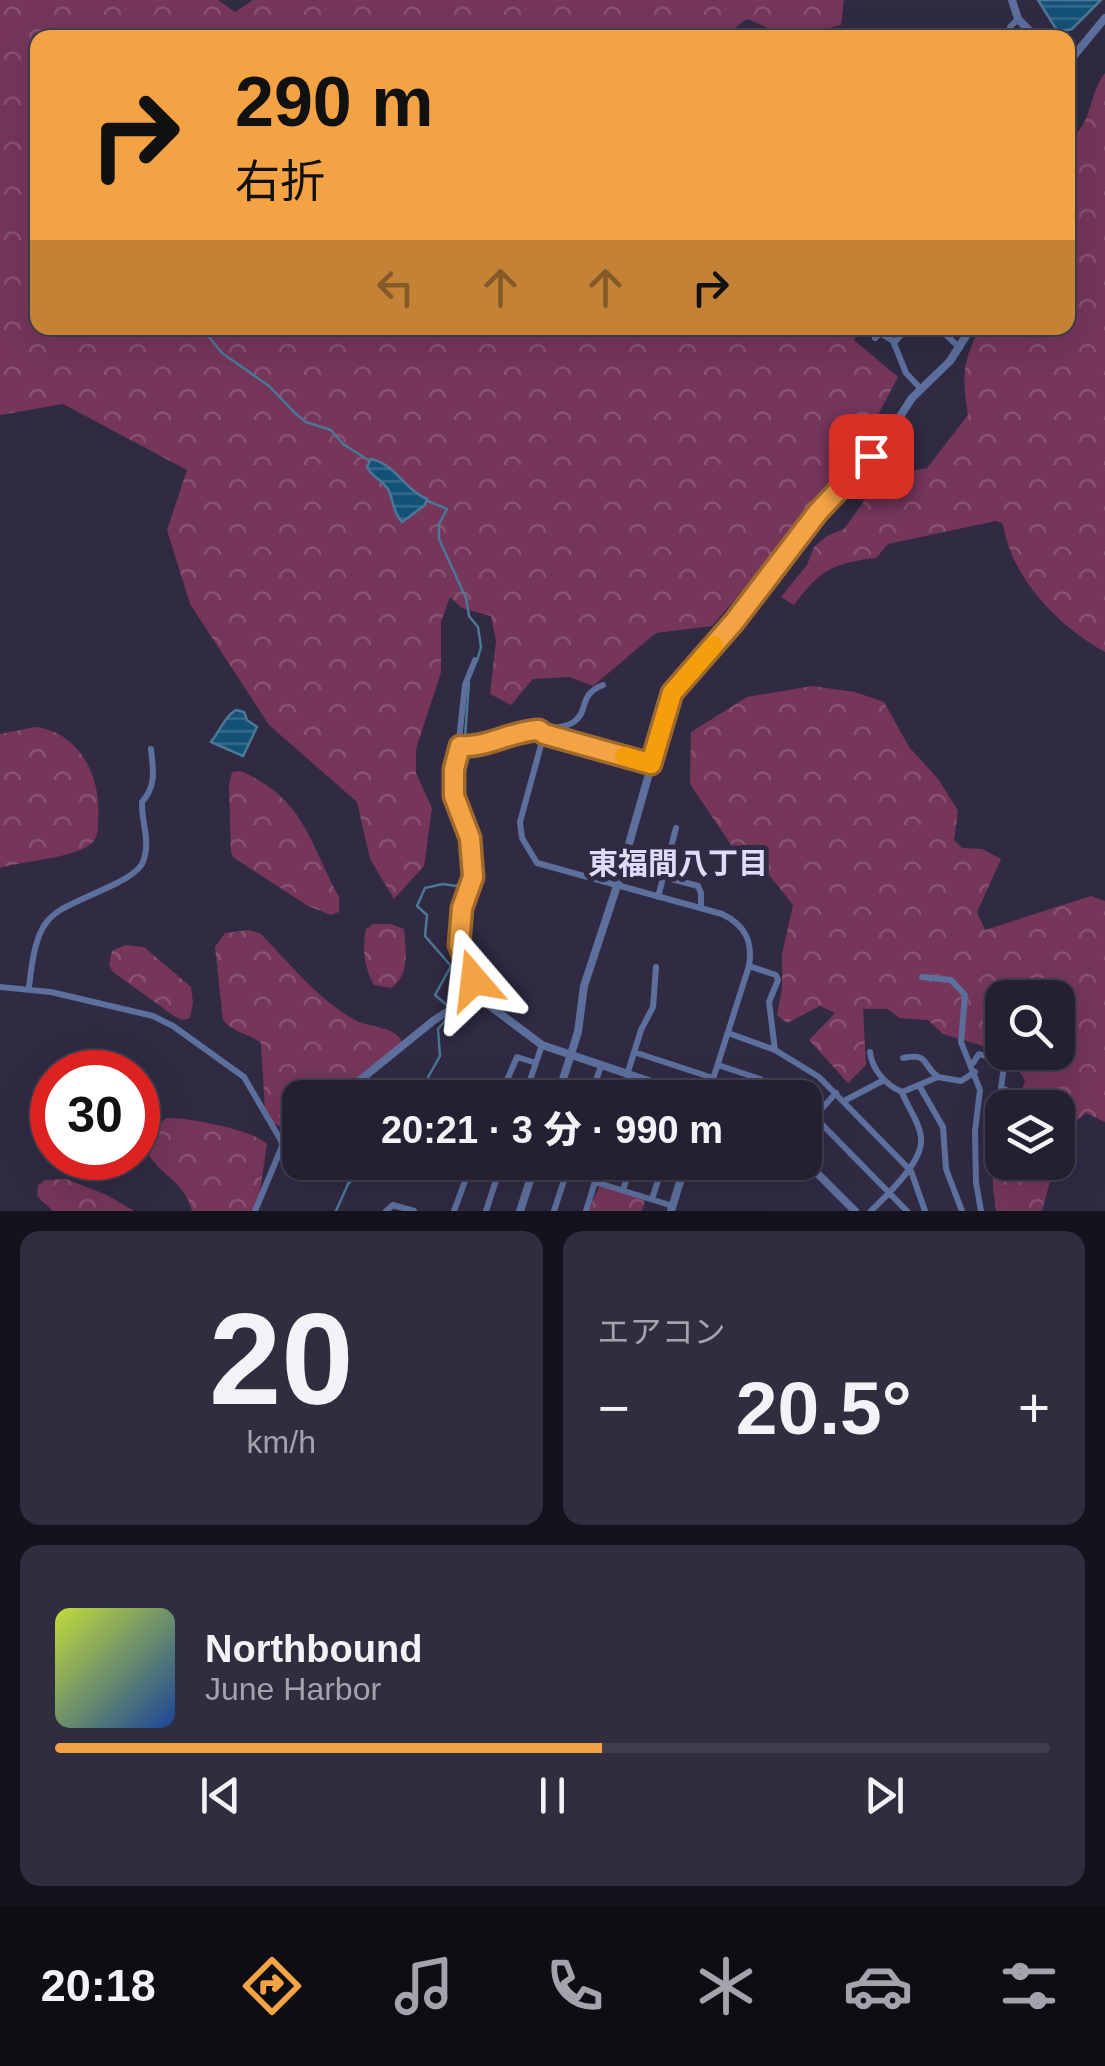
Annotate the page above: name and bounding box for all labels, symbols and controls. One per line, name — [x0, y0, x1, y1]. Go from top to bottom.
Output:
text: 290 m — [235, 63, 433, 141]
icon: right — [70, 70, 200, 200]
text: 右折 — [235, 156, 325, 207]
icon: left — [368, 260, 423, 315]
icon: ahead — [473, 260, 528, 315]
icon: ahead — [578, 260, 633, 315]
icon: right — [683, 260, 738, 315]
pin — [829, 414, 914, 499]
icon: arrive — [844, 429, 899, 484]
district label: 東福間八丁目 — [588, 847, 768, 880]
position arrow — [422, 928, 526, 1032]
map controls — [985, 980, 1075, 1180]
button: search — [985, 980, 1075, 1070]
speed limit sign: 30 — [30, 1050, 160, 1180]
button: layers — [985, 1090, 1075, 1180]
text: 20:21 · 3 分 · 990 m — [381, 1109, 723, 1151]
text: 20 — [209, 1286, 354, 1432]
text: エアコン — [598, 1314, 726, 1350]
text: 20.5° — [736, 1366, 912, 1450]
text: − — [598, 1377, 630, 1439]
text: + — [1018, 1377, 1050, 1439]
text: km/h — [247, 1424, 316, 1460]
text: Northbound — [205, 1628, 422, 1670]
text: June Harbor — [205, 1671, 381, 1707]
icon: previous — [193, 1768, 248, 1823]
icon: pause — [525, 1768, 580, 1823]
icon: next — [857, 1768, 912, 1823]
icon: directions — [237, 1951, 307, 2021]
icon: music — [389, 1951, 459, 2021]
icon: phone — [540, 1951, 610, 2021]
icon: climate — [691, 1951, 761, 2021]
icon: car — [843, 1951, 913, 2021]
icon: filters — [994, 1951, 1064, 2021]
text: 20:18 — [41, 1960, 156, 2011]

